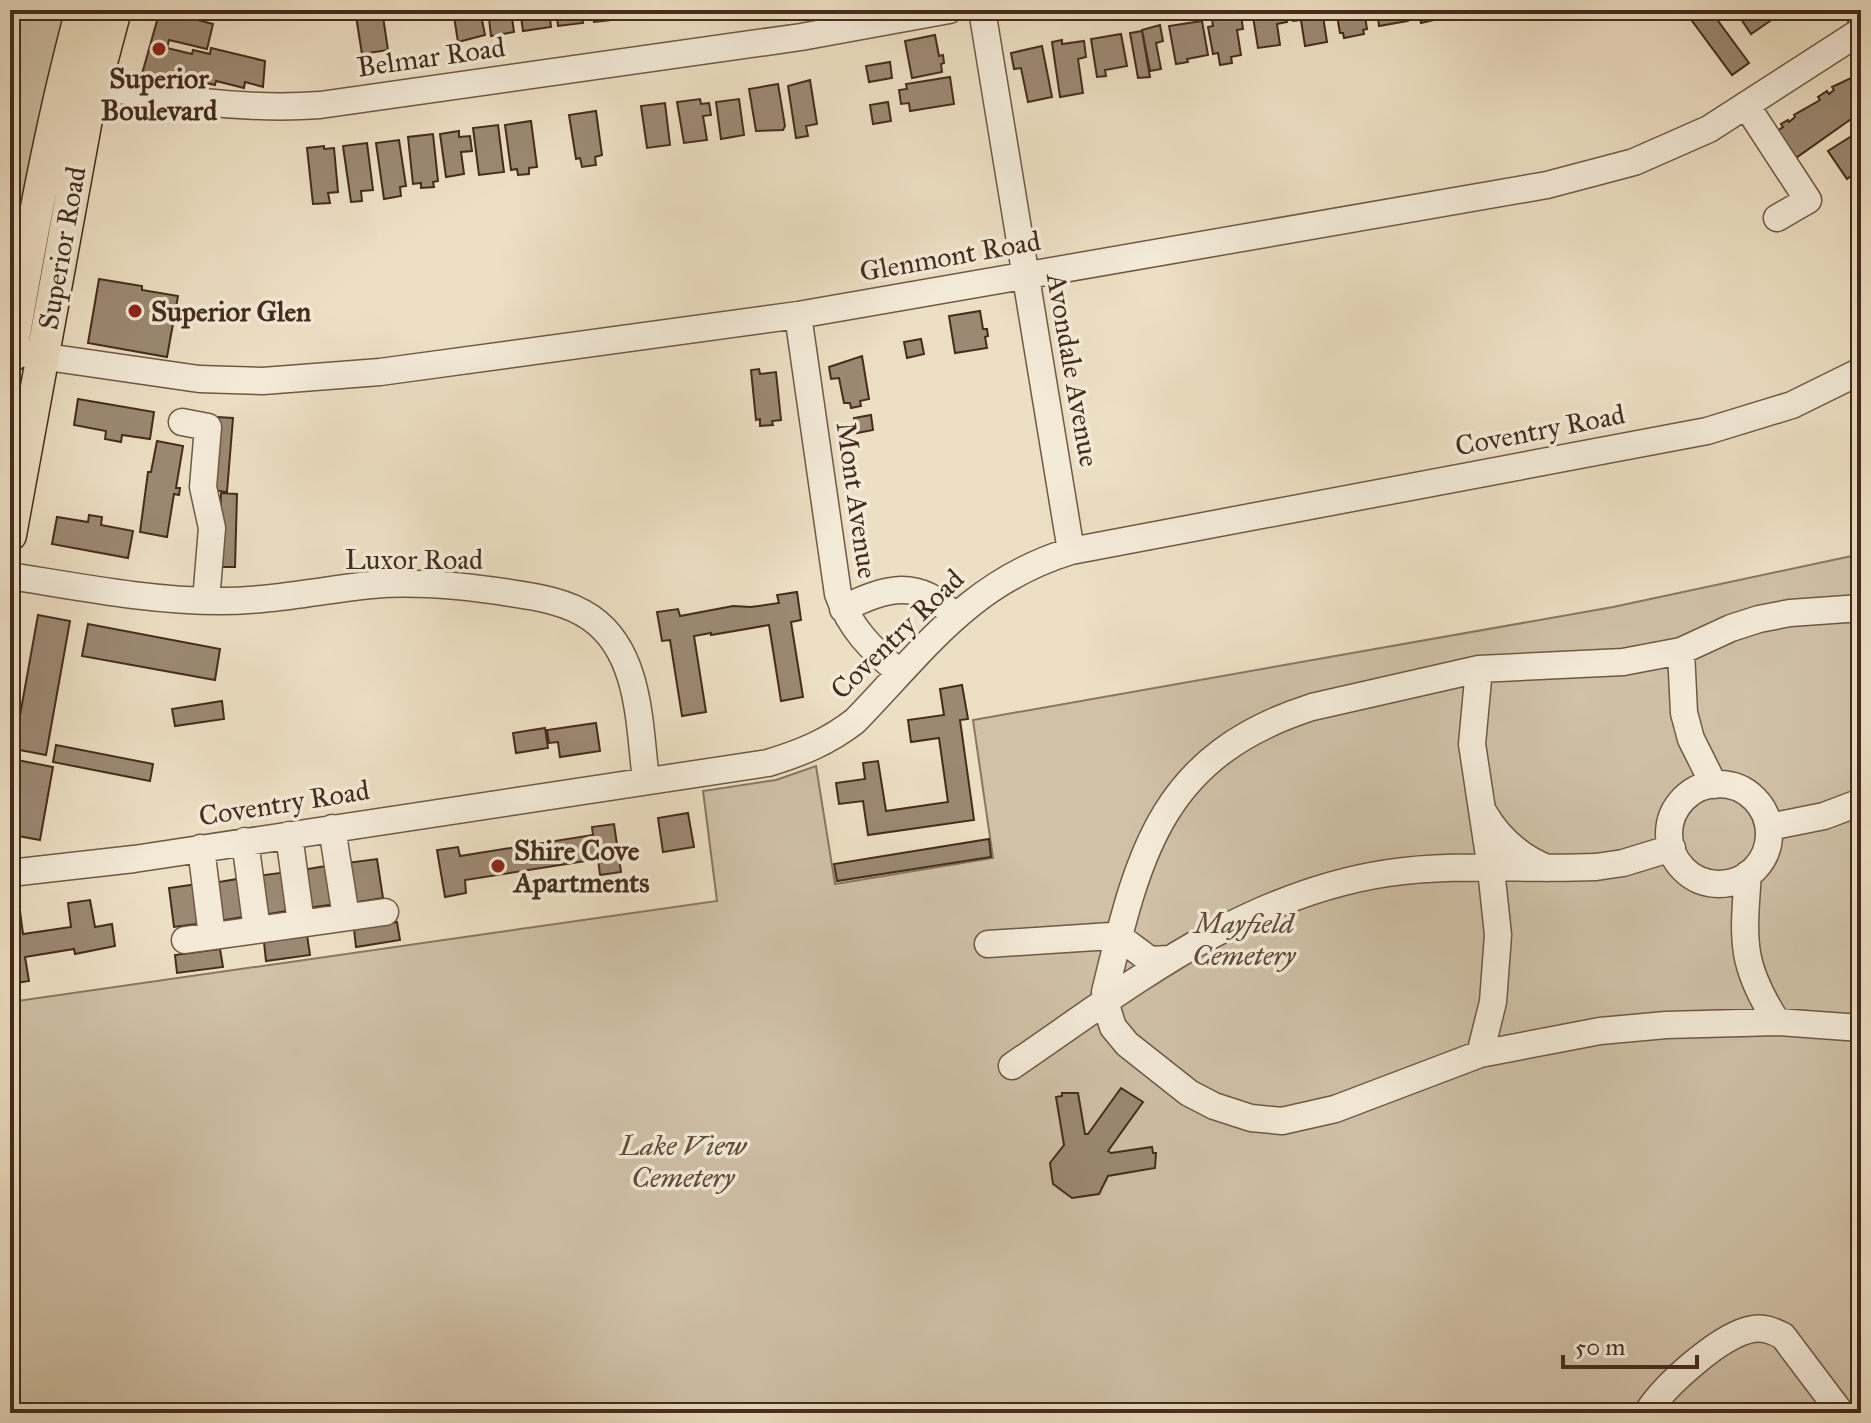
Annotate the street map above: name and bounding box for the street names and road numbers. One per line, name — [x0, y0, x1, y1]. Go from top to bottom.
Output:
street label: Belmar Road — [355, 29, 507, 85]
street label: Superior Road — [30, 164, 94, 332]
street label: Glenmont Road — [857, 223, 1043, 289]
street label: Avondale Avenue — [1039, 270, 1107, 469]
street label: Coventry Road — [1452, 396, 1628, 464]
street label: Mont Avenue — [829, 419, 885, 581]
street label: Luxor Road — [345, 542, 483, 577]
street label: Coventry Road — [823, 562, 971, 706]
street label: Coventry Road — [196, 772, 372, 834]

